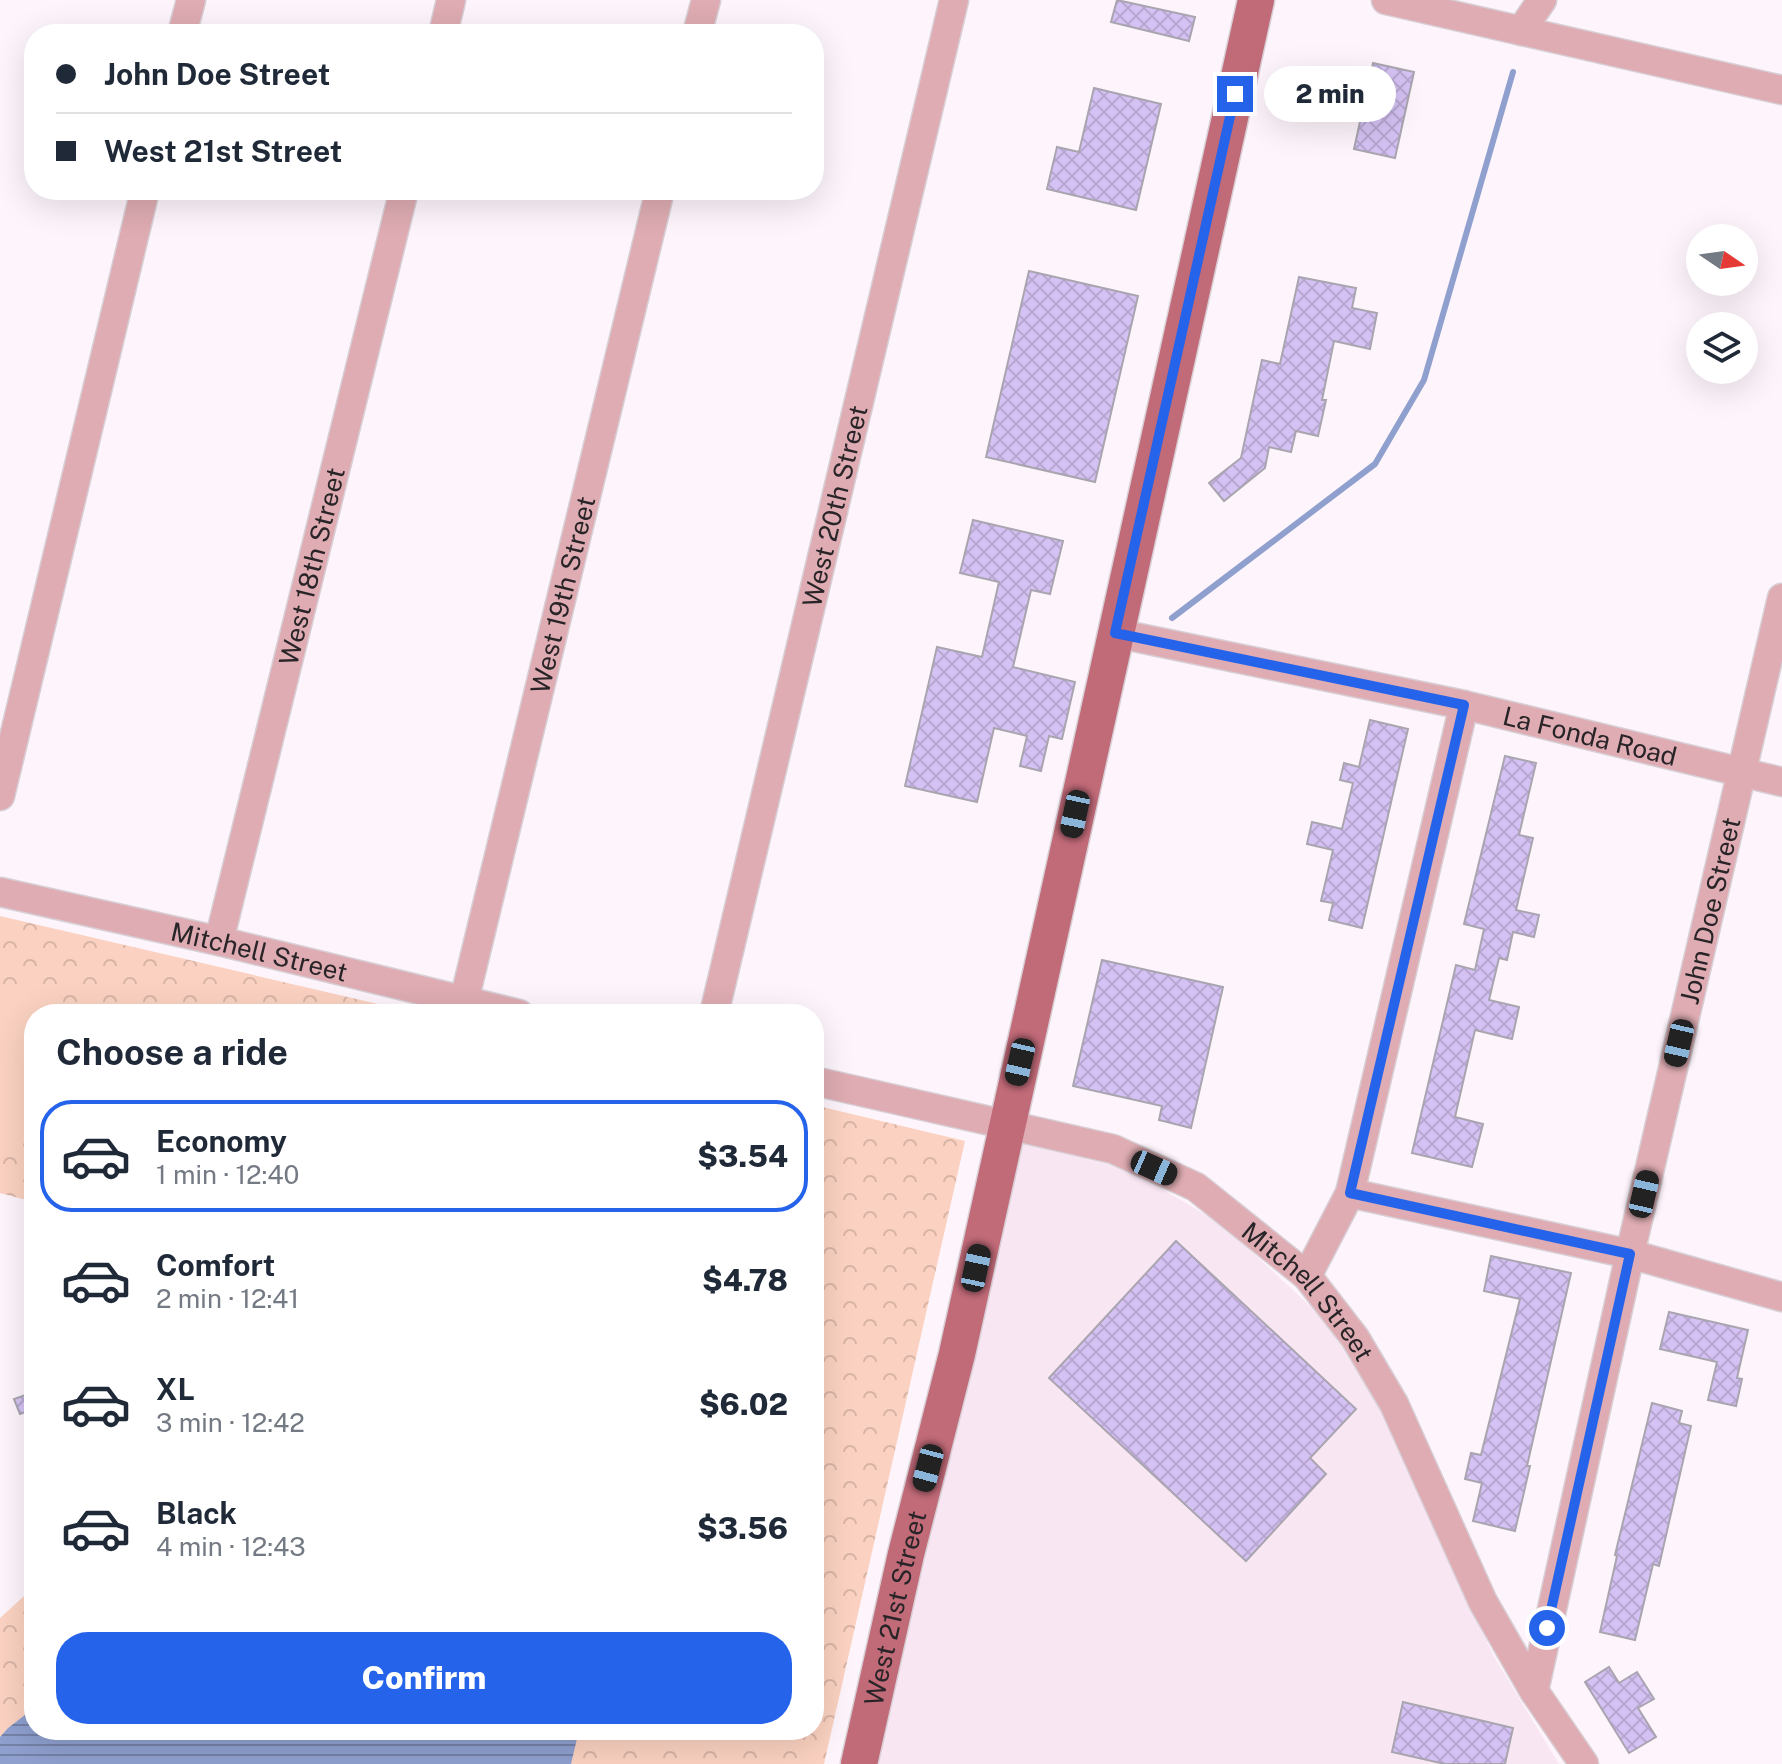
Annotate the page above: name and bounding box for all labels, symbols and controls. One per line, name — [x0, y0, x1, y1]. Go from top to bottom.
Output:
text: John Doe Street — [104, 56, 330, 92]
callout: 2 min — [1263, 66, 1395, 122]
route end — [1217, 76, 1253, 112]
text: 2 min — [1295, 78, 1365, 109]
text: West 21st Street — [104, 133, 342, 169]
north arrow — [1686, 224, 1758, 296]
map controls — [1686, 224, 1758, 384]
button: layers — [1686, 312, 1758, 384]
street label: West 20th Street — [795, 402, 873, 610]
street label: West 18th Street — [272, 464, 351, 668]
street label: West 19th Street — [523, 493, 601, 696]
street label: La Fonda Road — [1500, 700, 1680, 772]
car — [1058, 788, 1092, 840]
street label: John Doe Street — [1673, 814, 1746, 1007]
street label: Mitchell Street — [168, 915, 351, 987]
car — [1662, 1017, 1696, 1069]
text: Choose a ride — [56, 1031, 288, 1073]
car — [1003, 1036, 1037, 1088]
icon: car — [60, 1120, 132, 1192]
text: Economy — [156, 1123, 287, 1159]
text: $3.54 — [697, 1138, 788, 1174]
car — [1127, 1147, 1181, 1189]
text: 1 min · 12:40 — [156, 1159, 299, 1190]
car — [1627, 1168, 1661, 1220]
street label: Mitchell Street — [1236, 1215, 1380, 1366]
car — [959, 1242, 993, 1294]
icon: car — [60, 1244, 132, 1316]
text: Comfort — [156, 1247, 275, 1283]
text: $4.78 — [702, 1262, 788, 1298]
text: 2 min · 12:41 — [156, 1283, 299, 1314]
icon: car — [60, 1368, 132, 1440]
text: XL — [156, 1371, 195, 1407]
text: $6.02 — [699, 1386, 788, 1422]
text: 3 min · 12:42 — [156, 1407, 305, 1438]
car — [910, 1442, 946, 1494]
icon: car — [60, 1492, 132, 1564]
text: Black — [156, 1495, 237, 1531]
street label: West 21st Street — [857, 1507, 932, 1708]
text: $3.56 — [697, 1510, 788, 1546]
text: 4 min · 12:43 — [156, 1531, 306, 1562]
route start — [1529, 1610, 1565, 1646]
button: Confirm — [56, 1632, 792, 1724]

